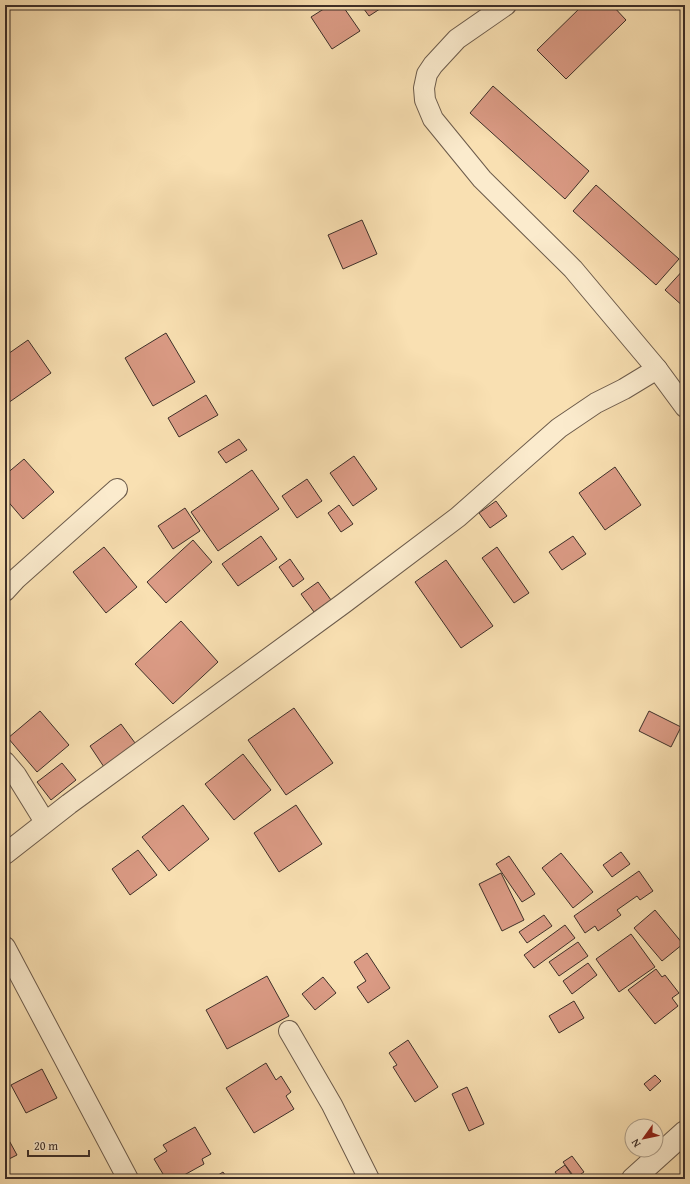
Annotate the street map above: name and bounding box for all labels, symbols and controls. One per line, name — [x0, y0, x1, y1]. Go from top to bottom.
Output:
north arrow — [624, 1118, 664, 1158]
scale bar — [28, 1132, 89, 1158]
text: N — [627, 1135, 644, 1151]
text: 20 m — [34, 1137, 58, 1154]

